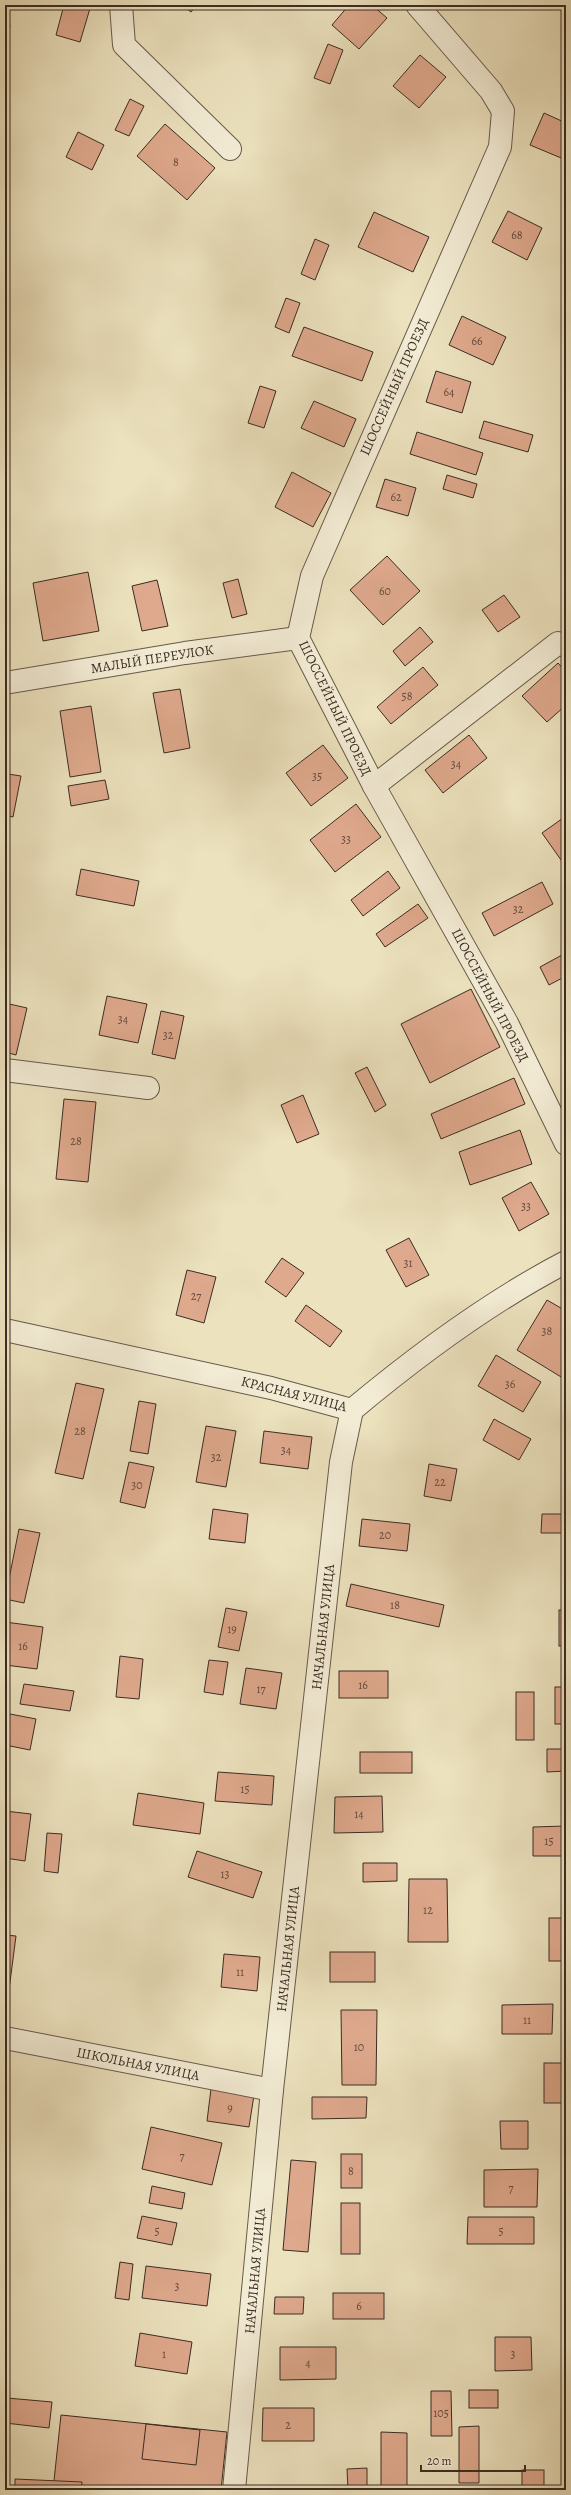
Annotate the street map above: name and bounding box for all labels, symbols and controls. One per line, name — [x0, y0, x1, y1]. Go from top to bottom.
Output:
house number: 8 — [173, 154, 179, 170]
house number: 68 — [511, 227, 523, 243]
street label: ШОССЕЙНЫЙ ПРОЕЗД — [355, 315, 433, 459]
house number: 66 — [471, 333, 483, 349]
house number: 64 — [444, 384, 455, 400]
house number: 62 — [390, 489, 402, 505]
house number: 60 — [379, 583, 391, 599]
street label: ШОССЕЙНЫЙ ПРОЕЗД — [294, 637, 376, 779]
street label: МАЛЫЙ ПЕРЕУЛОК — [89, 640, 215, 678]
house number: 58 — [402, 688, 413, 704]
house number: 34 — [451, 756, 462, 772]
house number: 35 — [312, 768, 322, 784]
house number: 33 — [341, 831, 351, 847]
house number: 32 — [513, 901, 524, 917]
street label: ШОССЕЙНЫЙ ПРОЕЗД — [447, 925, 533, 1065]
house number: 34 — [118, 1011, 129, 1027]
house number: 32 — [163, 1027, 174, 1043]
house number: 28 — [70, 1133, 82, 1149]
house number: 33 — [521, 1198, 531, 1214]
house number: 31 — [403, 1255, 413, 1271]
house number: 27 — [191, 1288, 202, 1304]
house number: 38 — [542, 1323, 553, 1339]
street label: КРАСНАЯ УЛИЦА — [239, 1372, 350, 1417]
house number: 36 — [505, 1376, 516, 1392]
house number: 28 — [74, 1423, 86, 1439]
house number: 34 — [281, 1442, 292, 1458]
house number: 32 — [211, 1449, 222, 1465]
house number: 22 — [434, 1474, 446, 1490]
house number: 30 — [131, 1477, 143, 1493]
house number: 20 — [379, 1527, 391, 1543]
street label: НАЧАЛЬНАЯ УЛИЦА — [307, 1562, 339, 1691]
house number: 18 — [390, 1597, 400, 1613]
house number: 19 — [227, 1621, 237, 1637]
house number: 16 — [18, 1638, 28, 1654]
house number: 16 — [358, 1677, 368, 1693]
house number: 17 — [256, 1681, 267, 1697]
house number: 15 — [240, 1781, 250, 1797]
house number: 14 — [354, 1806, 364, 1822]
house number: 15 — [544, 1833, 554, 1849]
house number: 13 — [220, 1866, 230, 1882]
street label: НАЧАЛЬНАЯ УЛИЦА — [272, 1884, 304, 2013]
house number: 12 — [423, 1902, 433, 1918]
house number: 11 — [236, 1964, 244, 1980]
house number: 11 — [523, 2012, 531, 2028]
house number: 10 — [354, 2039, 364, 2055]
street label: ШКОЛЬНАЯ УЛИЦА — [75, 2043, 202, 2085]
house number: 9 — [227, 2100, 233, 2116]
house number: 7 — [179, 2148, 185, 2164]
house number: 8 — [348, 2163, 354, 2179]
house number: 7 — [508, 2180, 514, 2196]
street label: НАЧАЛЬНАЯ УЛИЦА — [240, 2206, 270, 2335]
house number: 5 — [154, 2223, 160, 2239]
house number: 5 — [498, 2223, 504, 2239]
house number: 3 — [175, 2278, 180, 2294]
house number: 6 — [356, 2298, 362, 2314]
house number: 1 — [162, 2346, 166, 2362]
house number: 3 — [511, 2346, 516, 2362]
house number: 4 — [305, 2355, 311, 2371]
house number: 105 — [433, 2405, 449, 2421]
house number: 2 — [285, 2417, 291, 2433]
scale bar — [421, 2447, 525, 2473]
text: 20 m — [427, 2453, 451, 2469]

